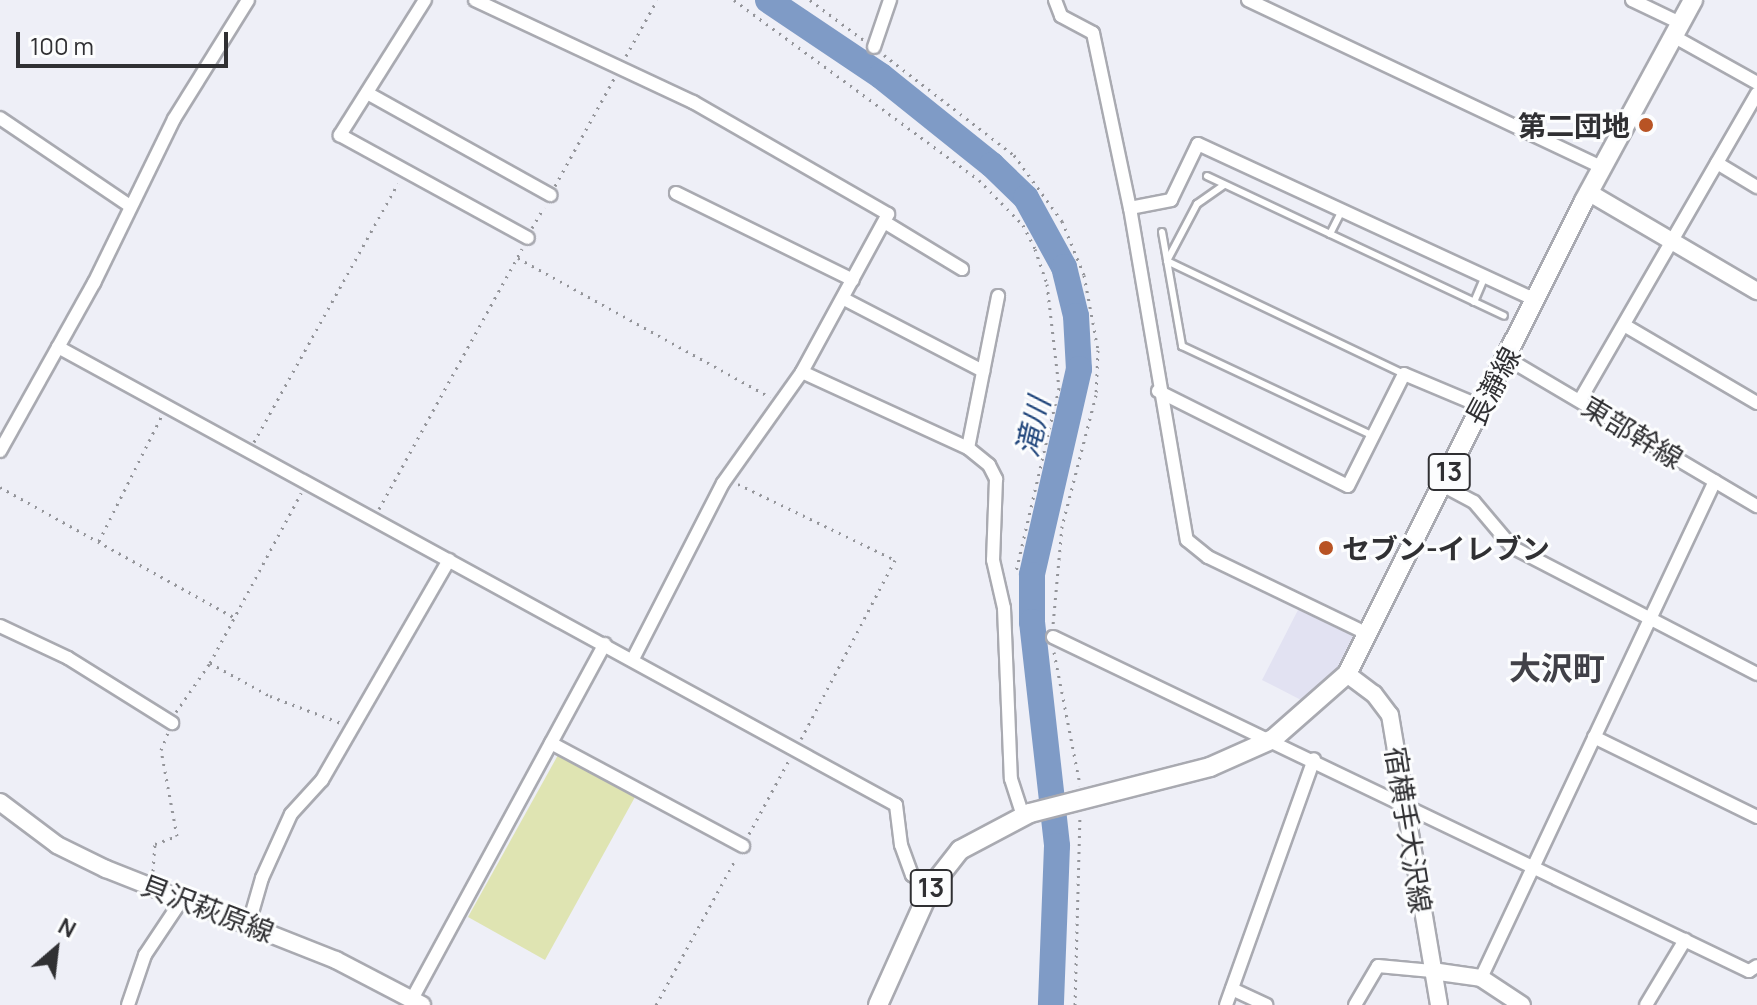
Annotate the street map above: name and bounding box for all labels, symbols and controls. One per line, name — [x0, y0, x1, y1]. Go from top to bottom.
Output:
scale bar — [20, 16, 232, 66]
text: 100 m — [30, 29, 94, 62]
place label: 第二団地 — [1518, 108, 1630, 142]
marker: 第二団地 — [1637, 116, 1655, 134]
street label: 長瀞線 — [1457, 341, 1527, 431]
street label: 東部幹線 — [1576, 389, 1690, 475]
water label: 滝川 — [1009, 394, 1057, 460]
road number: 13 — [1427, 450, 1471, 494]
place label: セブン-イレブン — [1342, 531, 1550, 565]
marker: セブン-イレブン — [1317, 539, 1335, 557]
district label: 大沢町 — [1509, 649, 1605, 687]
street label: 宿横手大沢線 — [1379, 744, 1439, 916]
road number: 13 — [909, 866, 953, 910]
street label: 貝沢萩原線 — [137, 867, 279, 949]
north arrow — [16, 909, 96, 989]
text: N — [53, 911, 81, 945]

